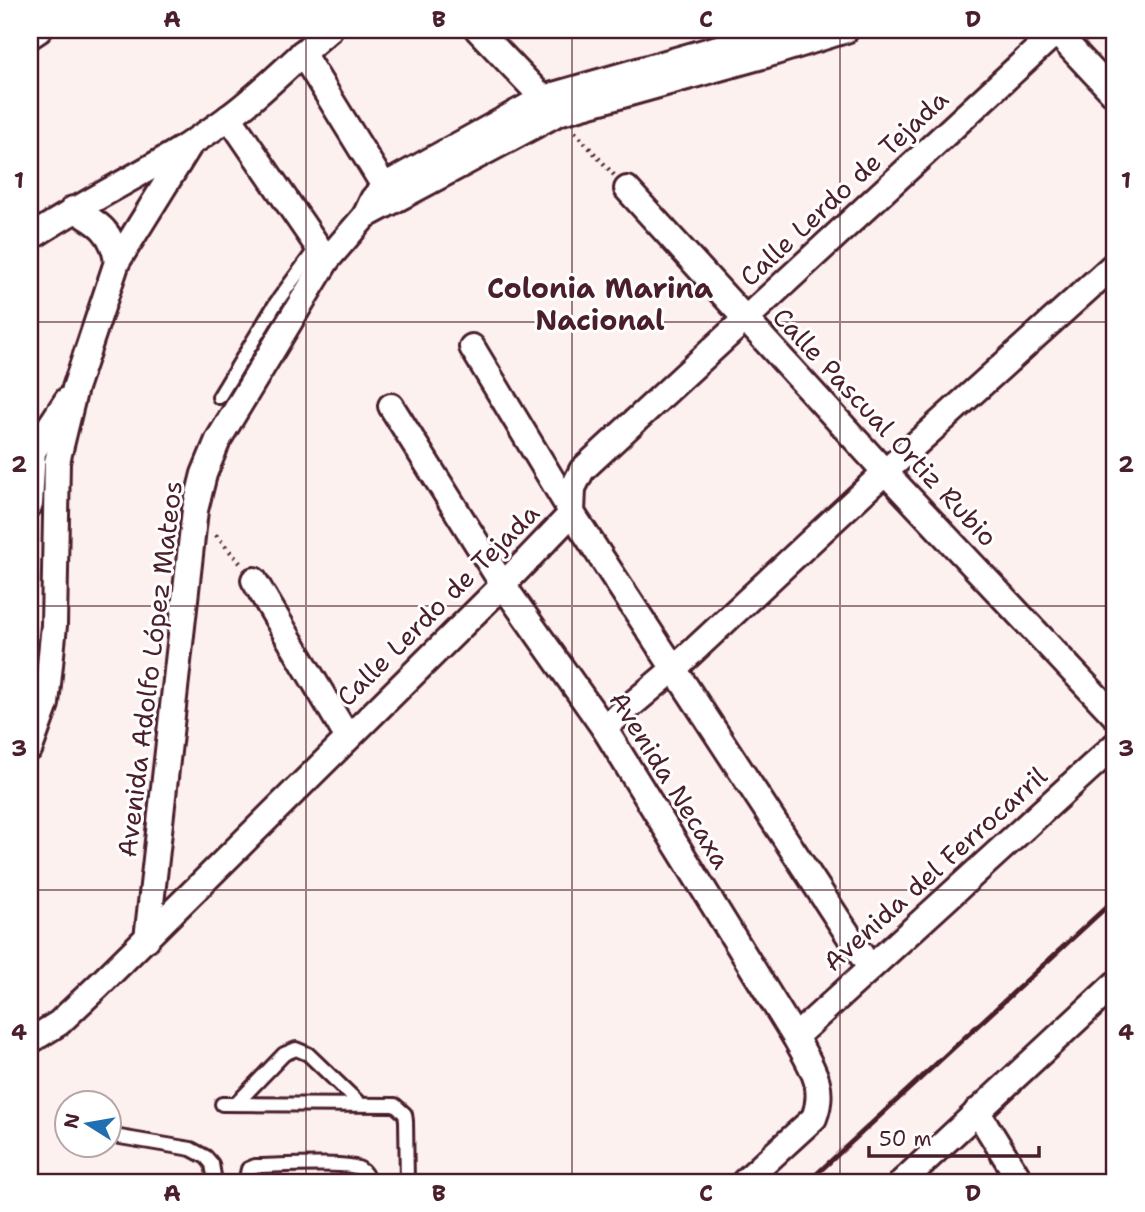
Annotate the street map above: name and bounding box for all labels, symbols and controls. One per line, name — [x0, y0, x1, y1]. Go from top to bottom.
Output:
text: A — [163, 4, 181, 34]
text: B — [432, 4, 446, 34]
text: C — [699, 4, 713, 34]
text: D — [965, 4, 981, 34]
street label: Calle Lerdo de Tejada — [732, 82, 955, 294]
text: 1 — [14, 165, 24, 195]
text: 1 — [1121, 165, 1131, 195]
district label: Colonia Marina Nacional — [487, 269, 713, 339]
street label: Calle Pascual Ortiz Rubio — [765, 300, 1006, 554]
text: 2 — [11, 449, 27, 479]
text: 2 — [1118, 449, 1134, 479]
street label: Avenida Adolfo López Mateos — [109, 479, 190, 859]
street label: Calle Lerdo de Tejada — [329, 496, 547, 714]
street label: Avenida Necaxa — [602, 684, 739, 875]
text: 3 — [11, 733, 27, 763]
text: 3 — [1118, 733, 1134, 763]
street label: Avenida del Ferrocarril — [815, 758, 1054, 979]
text: 4 — [11, 1017, 27, 1047]
text: 4 — [1118, 1017, 1134, 1047]
north arrow — [52, 1090, 122, 1160]
text: N — [58, 1111, 86, 1131]
scale bar — [869, 1114, 1038, 1158]
text: 50 m — [879, 1125, 932, 1153]
text: A — [163, 1178, 181, 1208]
text: B — [432, 1178, 446, 1208]
text: C — [699, 1178, 713, 1208]
text: D — [965, 1178, 981, 1208]

